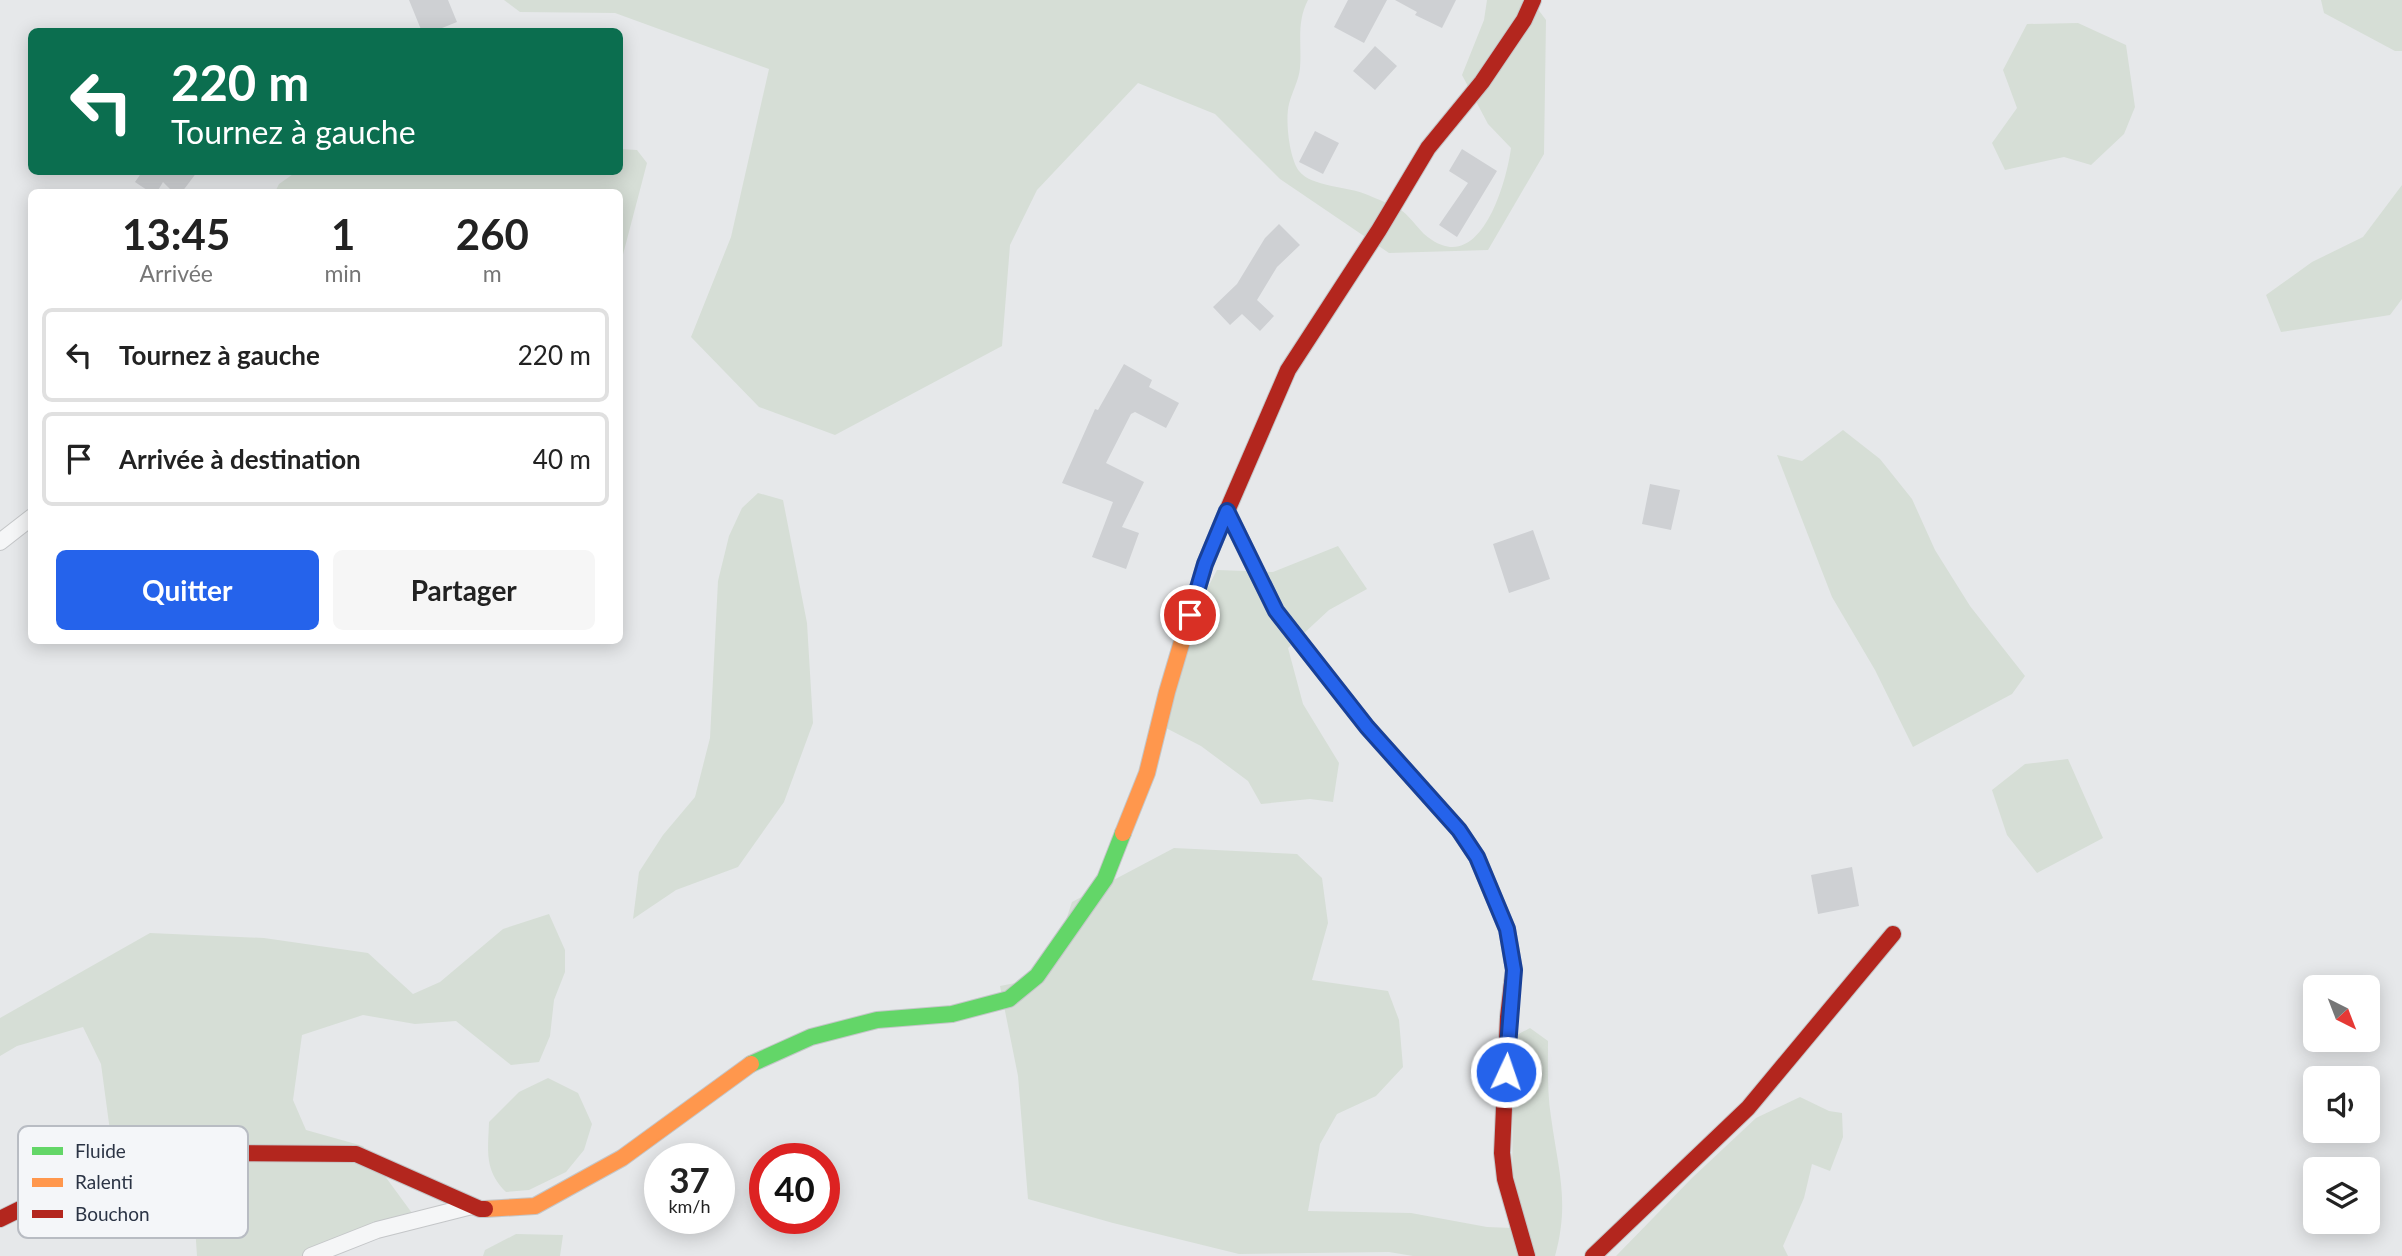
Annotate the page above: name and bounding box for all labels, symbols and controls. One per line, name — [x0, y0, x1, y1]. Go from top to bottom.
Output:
text: 220 m — [171, 53, 309, 111]
icon: left — [56, 56, 147, 147]
text: Tournez à gauche — [171, 112, 416, 151]
text: 13:45 — [122, 209, 230, 259]
text: 1 — [331, 209, 355, 259]
text: 260 — [456, 209, 529, 259]
text: Arrivée — [139, 259, 213, 287]
text: min — [324, 259, 362, 287]
text: m — [483, 259, 502, 287]
icon: left — [60, 336, 98, 374]
text: Tournez à gauche — [119, 339, 320, 371]
text: 220 m — [518, 339, 591, 371]
icon: arrive — [60, 440, 98, 478]
text: Arrivée à destination — [119, 443, 361, 475]
text: 40 m — [533, 443, 591, 475]
button: Quitter — [56, 550, 319, 630]
button: Partager — [333, 550, 595, 630]
pin — [1160, 585, 1220, 645]
icon: arrive — [1171, 596, 1209, 634]
north arrow — [2303, 975, 2380, 1052]
map controls — [2303, 975, 2380, 1234]
position arrow — [1469, 1035, 1543, 1109]
button: sound — [2303, 1066, 2380, 1143]
legend — [18, 1126, 248, 1238]
text: Fluide — [75, 1139, 126, 1162]
speed limit sign: 40 — [749, 1143, 840, 1234]
button: layers — [2303, 1157, 2380, 1234]
text: 37 — [669, 1158, 710, 1200]
text: Ralenti — [75, 1170, 133, 1193]
text: km/h — [668, 1195, 711, 1217]
text: Bouchon — [75, 1202, 150, 1225]

